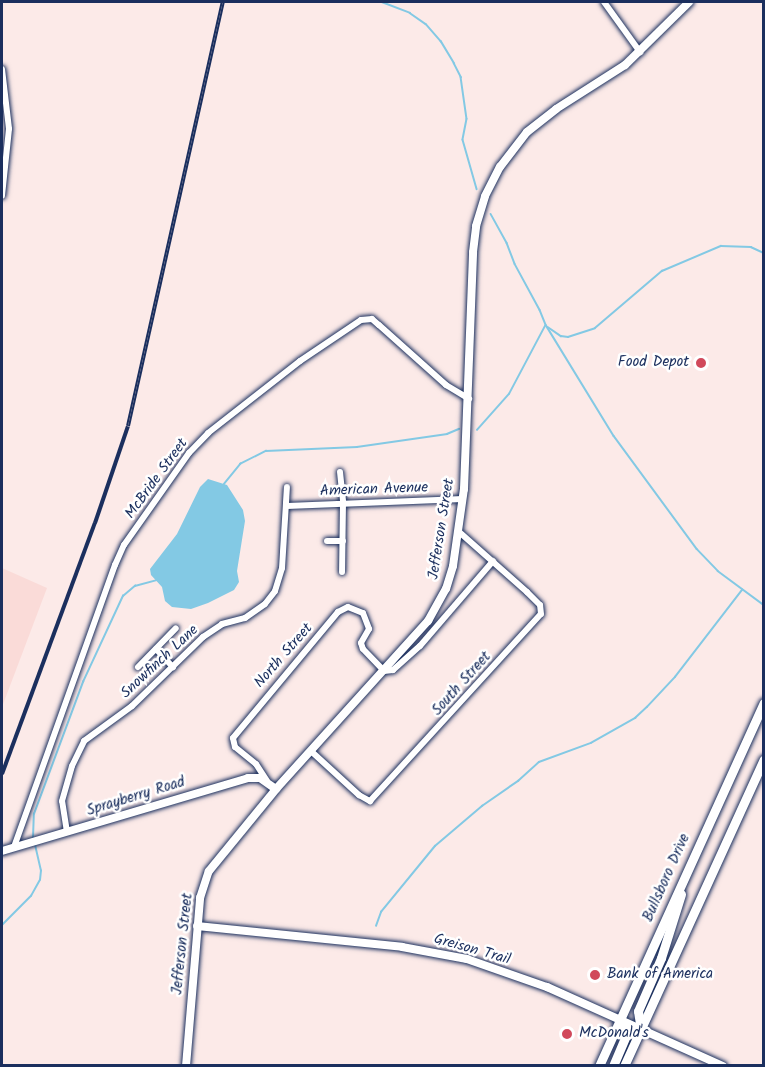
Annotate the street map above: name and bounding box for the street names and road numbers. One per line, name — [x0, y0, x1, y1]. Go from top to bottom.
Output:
street label: McBride Street — [122, 435, 192, 523]
street label: Jefferson Street — [425, 477, 459, 581]
street label: American Avenue — [320, 479, 428, 501]
street label: North Street — [251, 620, 317, 692]
street label: Snowfinch Lane — [117, 622, 203, 702]
street label: South Street — [429, 648, 495, 720]
street label: Sprayberry Road — [85, 774, 187, 820]
street label: Bullsboro Drive — [640, 831, 694, 925]
street label: Jefferson Street — [169, 892, 197, 996]
street label: Greison Trail — [432, 930, 512, 970]

